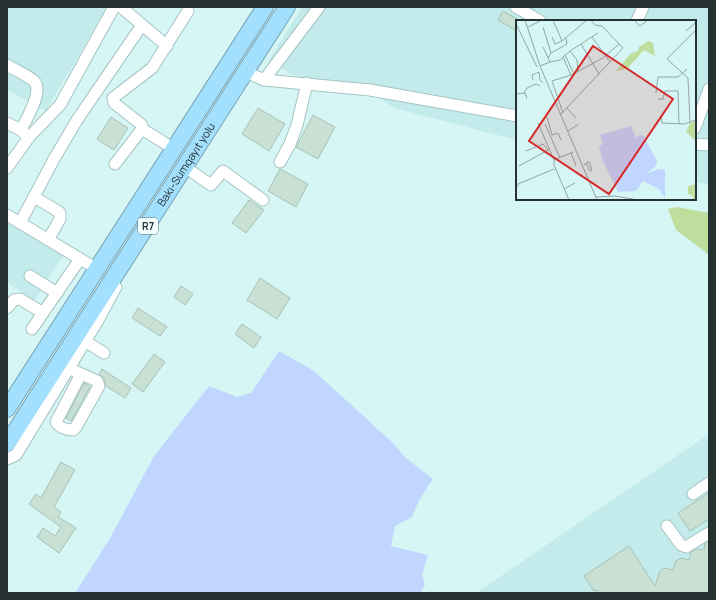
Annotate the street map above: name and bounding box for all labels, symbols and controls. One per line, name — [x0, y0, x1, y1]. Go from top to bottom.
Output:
inset map — [516, 20, 696, 200]
street label: Bakı-Sumqayıt yolu — [153, 119, 218, 209]
road number: R7 — [138, 218, 158, 234]

